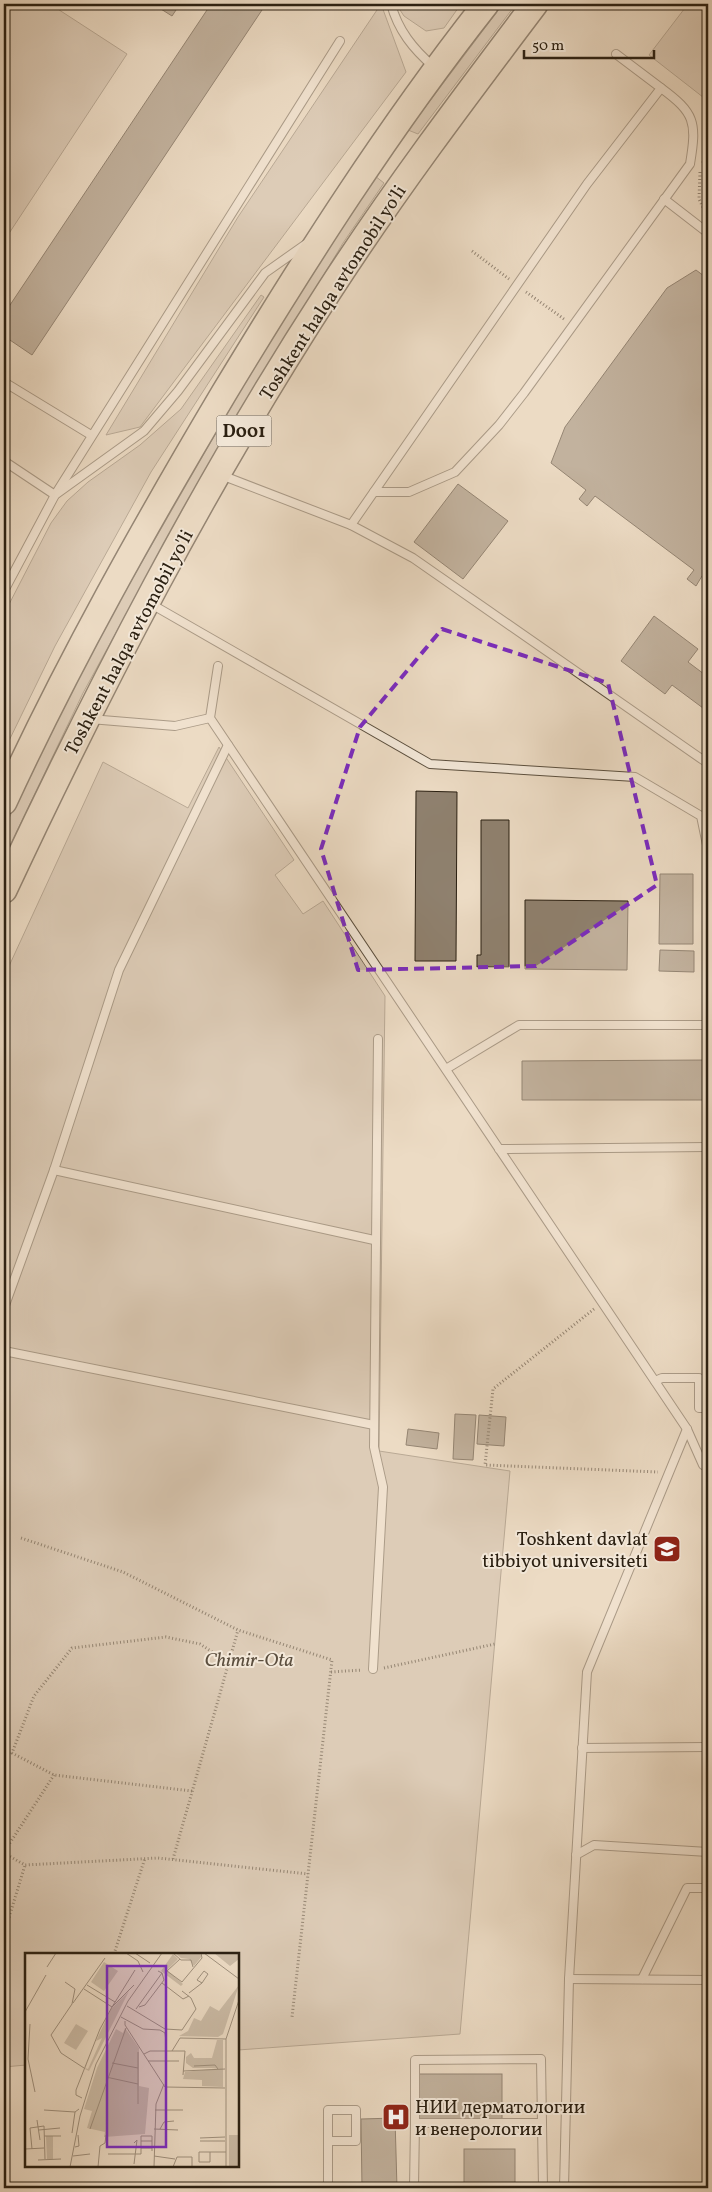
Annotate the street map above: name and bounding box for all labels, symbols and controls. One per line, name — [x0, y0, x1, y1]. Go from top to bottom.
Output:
scale bar — [524, 28, 654, 60]
text: 50 m — [532, 36, 564, 57]
street label: Toshkent halqa avtomobil yo'li — [254, 180, 413, 406]
road number: D001 — [216, 416, 272, 446]
street label: Toshkent halqa avtomobil yo'li — [59, 525, 201, 760]
place label: Toshkent davlat tibbiyot universiteti — [482, 1527, 648, 1575]
school or university icon: Toshkent davlat tibbiyot universiteti — [652, 1534, 682, 1564]
park label: Chimir-Ota — [205, 1648, 293, 1674]
inset map — [25, 1953, 239, 2167]
place label: НИИ дерматологии и венерологии — [415, 2095, 585, 2143]
hospital icon: НИИ дерматологии и венерологии — [381, 2102, 411, 2132]

